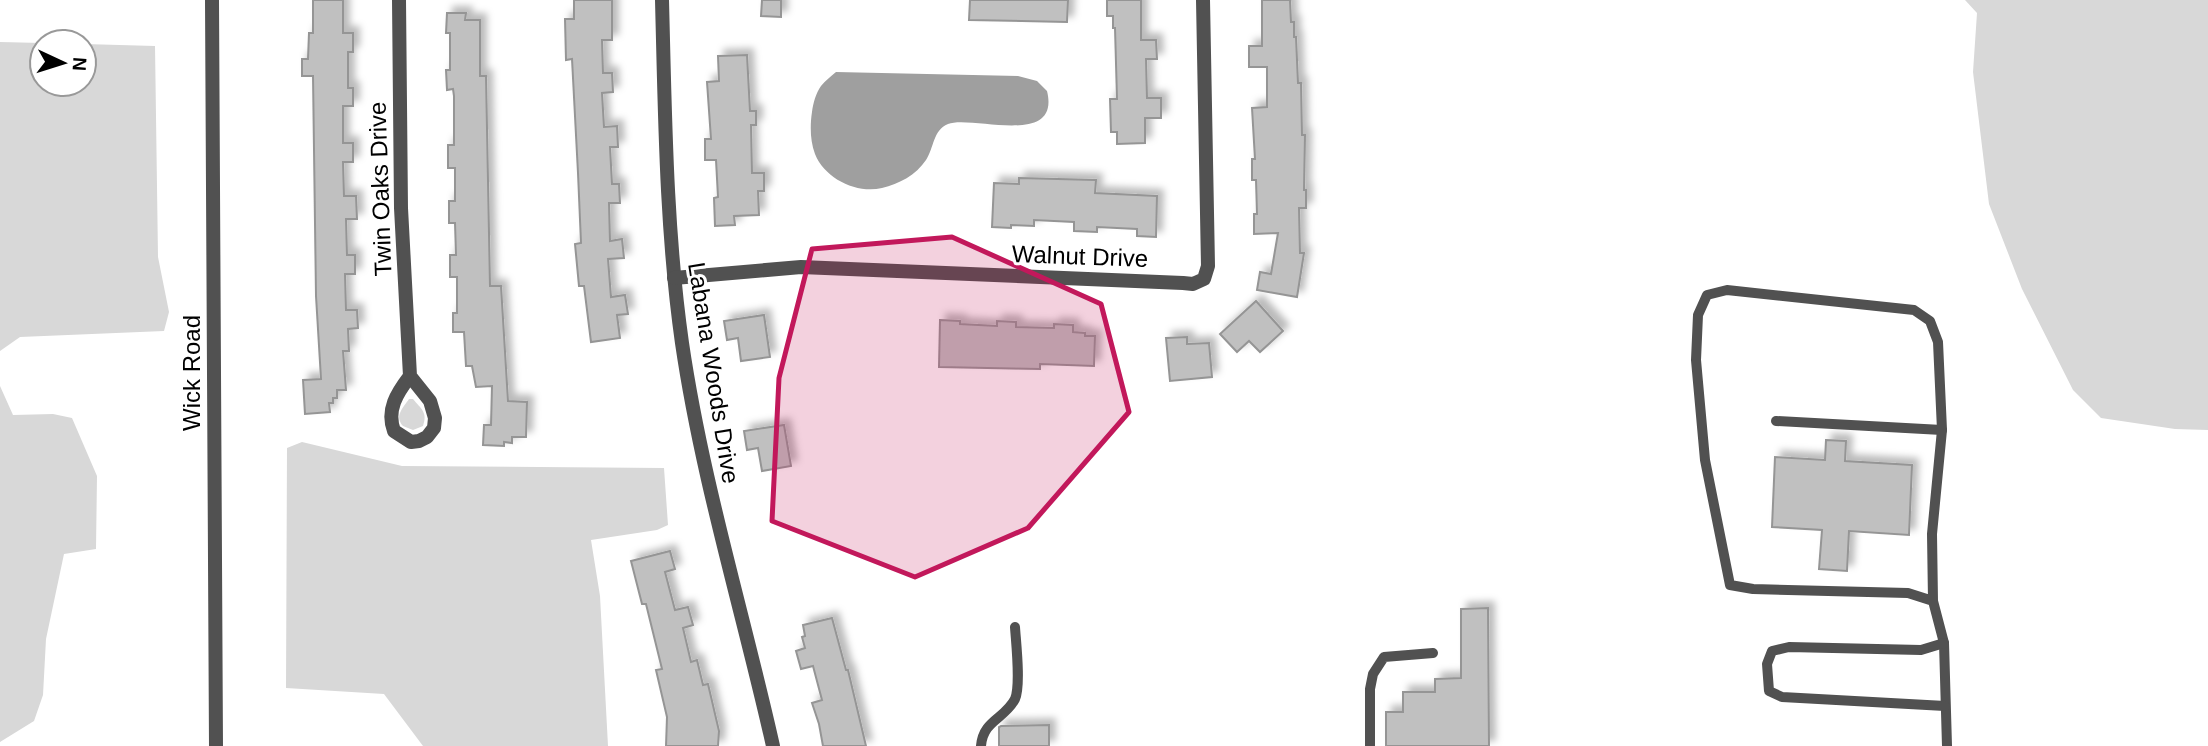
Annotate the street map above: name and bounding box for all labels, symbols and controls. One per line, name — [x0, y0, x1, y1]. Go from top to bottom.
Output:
north arrow — [28, 28, 98, 98]
text: N — [69, 57, 90, 72]
street label: Twin Oaks Drive — [363, 101, 397, 277]
street label: Walnut Drive — [1011, 240, 1149, 272]
street label: Labana Woods Drive — [683, 260, 745, 486]
street label: Wick Road — [178, 315, 205, 431]

